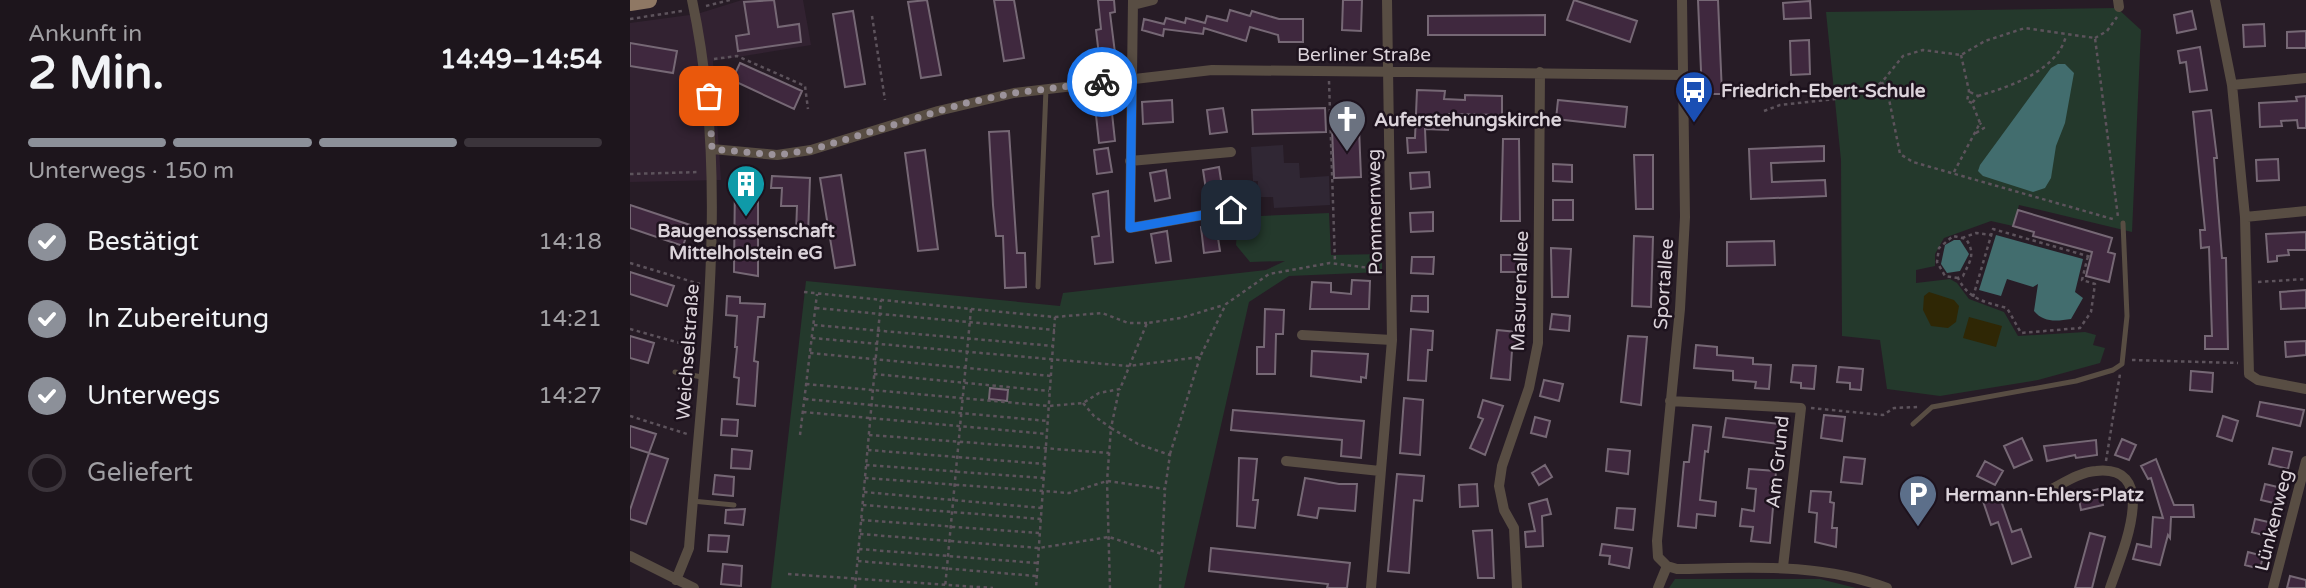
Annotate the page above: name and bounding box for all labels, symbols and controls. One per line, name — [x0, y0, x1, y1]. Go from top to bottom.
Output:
text: Ankunft in — [28, 20, 142, 48]
text: 14:49–14:54 — [440, 44, 602, 75]
street label: Berliner Straße — [1297, 44, 1431, 66]
text: 2 Min. — [28, 46, 164, 101]
courier — [1067, 47, 1137, 117]
icon: bike — [1083, 63, 1121, 101]
pin — [679, 66, 739, 126]
bus stop icon: Friedrich-Ebert-Schule — [1673, 69, 1715, 124]
icon: bag — [690, 77, 728, 115]
place label: Friedrich-Ebert-Schule — [1721, 80, 1926, 102]
church icon: Auferstehungskirche — [1326, 98, 1368, 153]
place label: Auferstehungskirche — [1374, 109, 1562, 132]
street label: Pommernweg — [1363, 149, 1387, 275]
text: Unterwegs · 150 m — [28, 157, 234, 185]
building icon: Baugenossenschaft Mittelholstein eG — [725, 163, 767, 218]
pin — [1201, 180, 1261, 240]
icon: home — [1212, 191, 1250, 229]
place label: Baugenossenschaft Mittelholstein eG — [657, 220, 835, 264]
icon: check — [28, 223, 66, 261]
text: Bestätigt — [87, 226, 199, 257]
text: 14:18 — [538, 228, 602, 256]
street label: Masurenallee — [1507, 230, 1533, 352]
street label: Sportallee — [1650, 238, 1678, 330]
street label: Weichselstraße — [672, 283, 704, 421]
icon: check — [28, 300, 66, 338]
text: In Zubereitung — [87, 303, 269, 334]
text: 14:21 — [538, 305, 602, 333]
icon: check — [28, 377, 66, 415]
text: Unterwegs — [87, 380, 220, 411]
text: 14:27 — [538, 382, 602, 410]
street label: Am Grund — [1762, 415, 1794, 510]
text: Geliefert — [87, 457, 193, 488]
street label: Lünkenweg — [2251, 467, 2297, 573]
parking icon: Hermann-Ehlers-Platz — [1897, 473, 1939, 528]
place label: Hermann-Ehlers-Platz — [1945, 484, 2145, 506]

